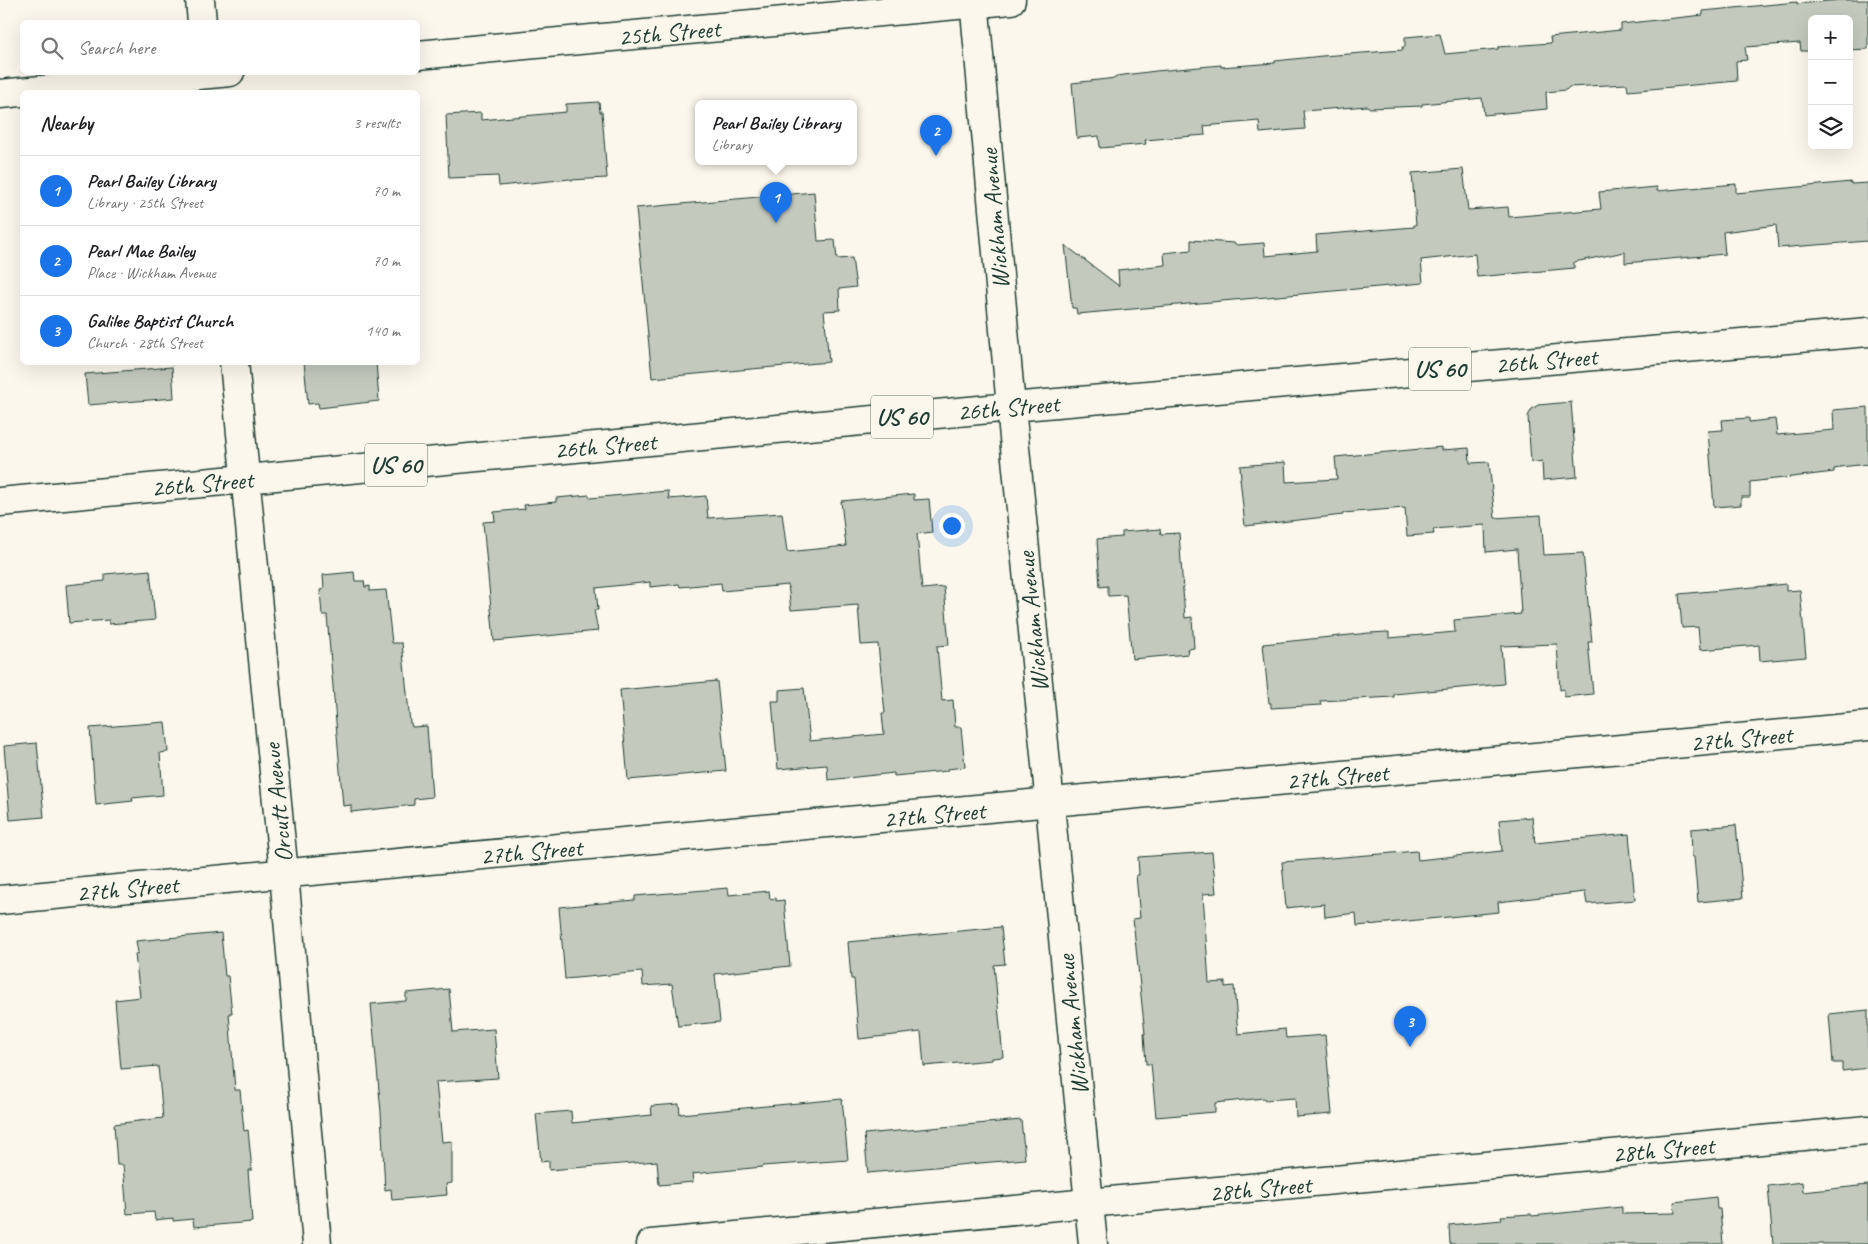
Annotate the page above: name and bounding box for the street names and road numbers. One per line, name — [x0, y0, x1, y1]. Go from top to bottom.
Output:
street label: 25th Street — [617, 12, 724, 53]
street label: Wickham Avenue — [973, 146, 1017, 290]
street label: 26th Street — [1494, 340, 1601, 381]
road number: US 60 — [1409, 348, 1471, 390]
street label: 26th Street — [956, 387, 1063, 428]
road number: US 60 — [871, 396, 933, 438]
street label: 26th Street — [553, 425, 660, 466]
road number: US 60 — [365, 444, 427, 486]
street label: 26th Street — [150, 463, 257, 504]
street label: Wickham Avenue — [1010, 549, 1056, 693]
street label: 27th Street — [1689, 718, 1796, 759]
street label: Orcutt Avenue — [256, 740, 300, 864]
street label: 27th Street — [1285, 756, 1392, 797]
street label: 27th Street — [882, 794, 989, 835]
street label: 27th Street — [479, 831, 586, 872]
street label: 27th Street — [75, 868, 182, 909]
street label: Wickham Avenue — [1050, 952, 1096, 1096]
street label: 28th Street — [1611, 1129, 1718, 1170]
street label: 28th Street — [1208, 1168, 1315, 1209]

